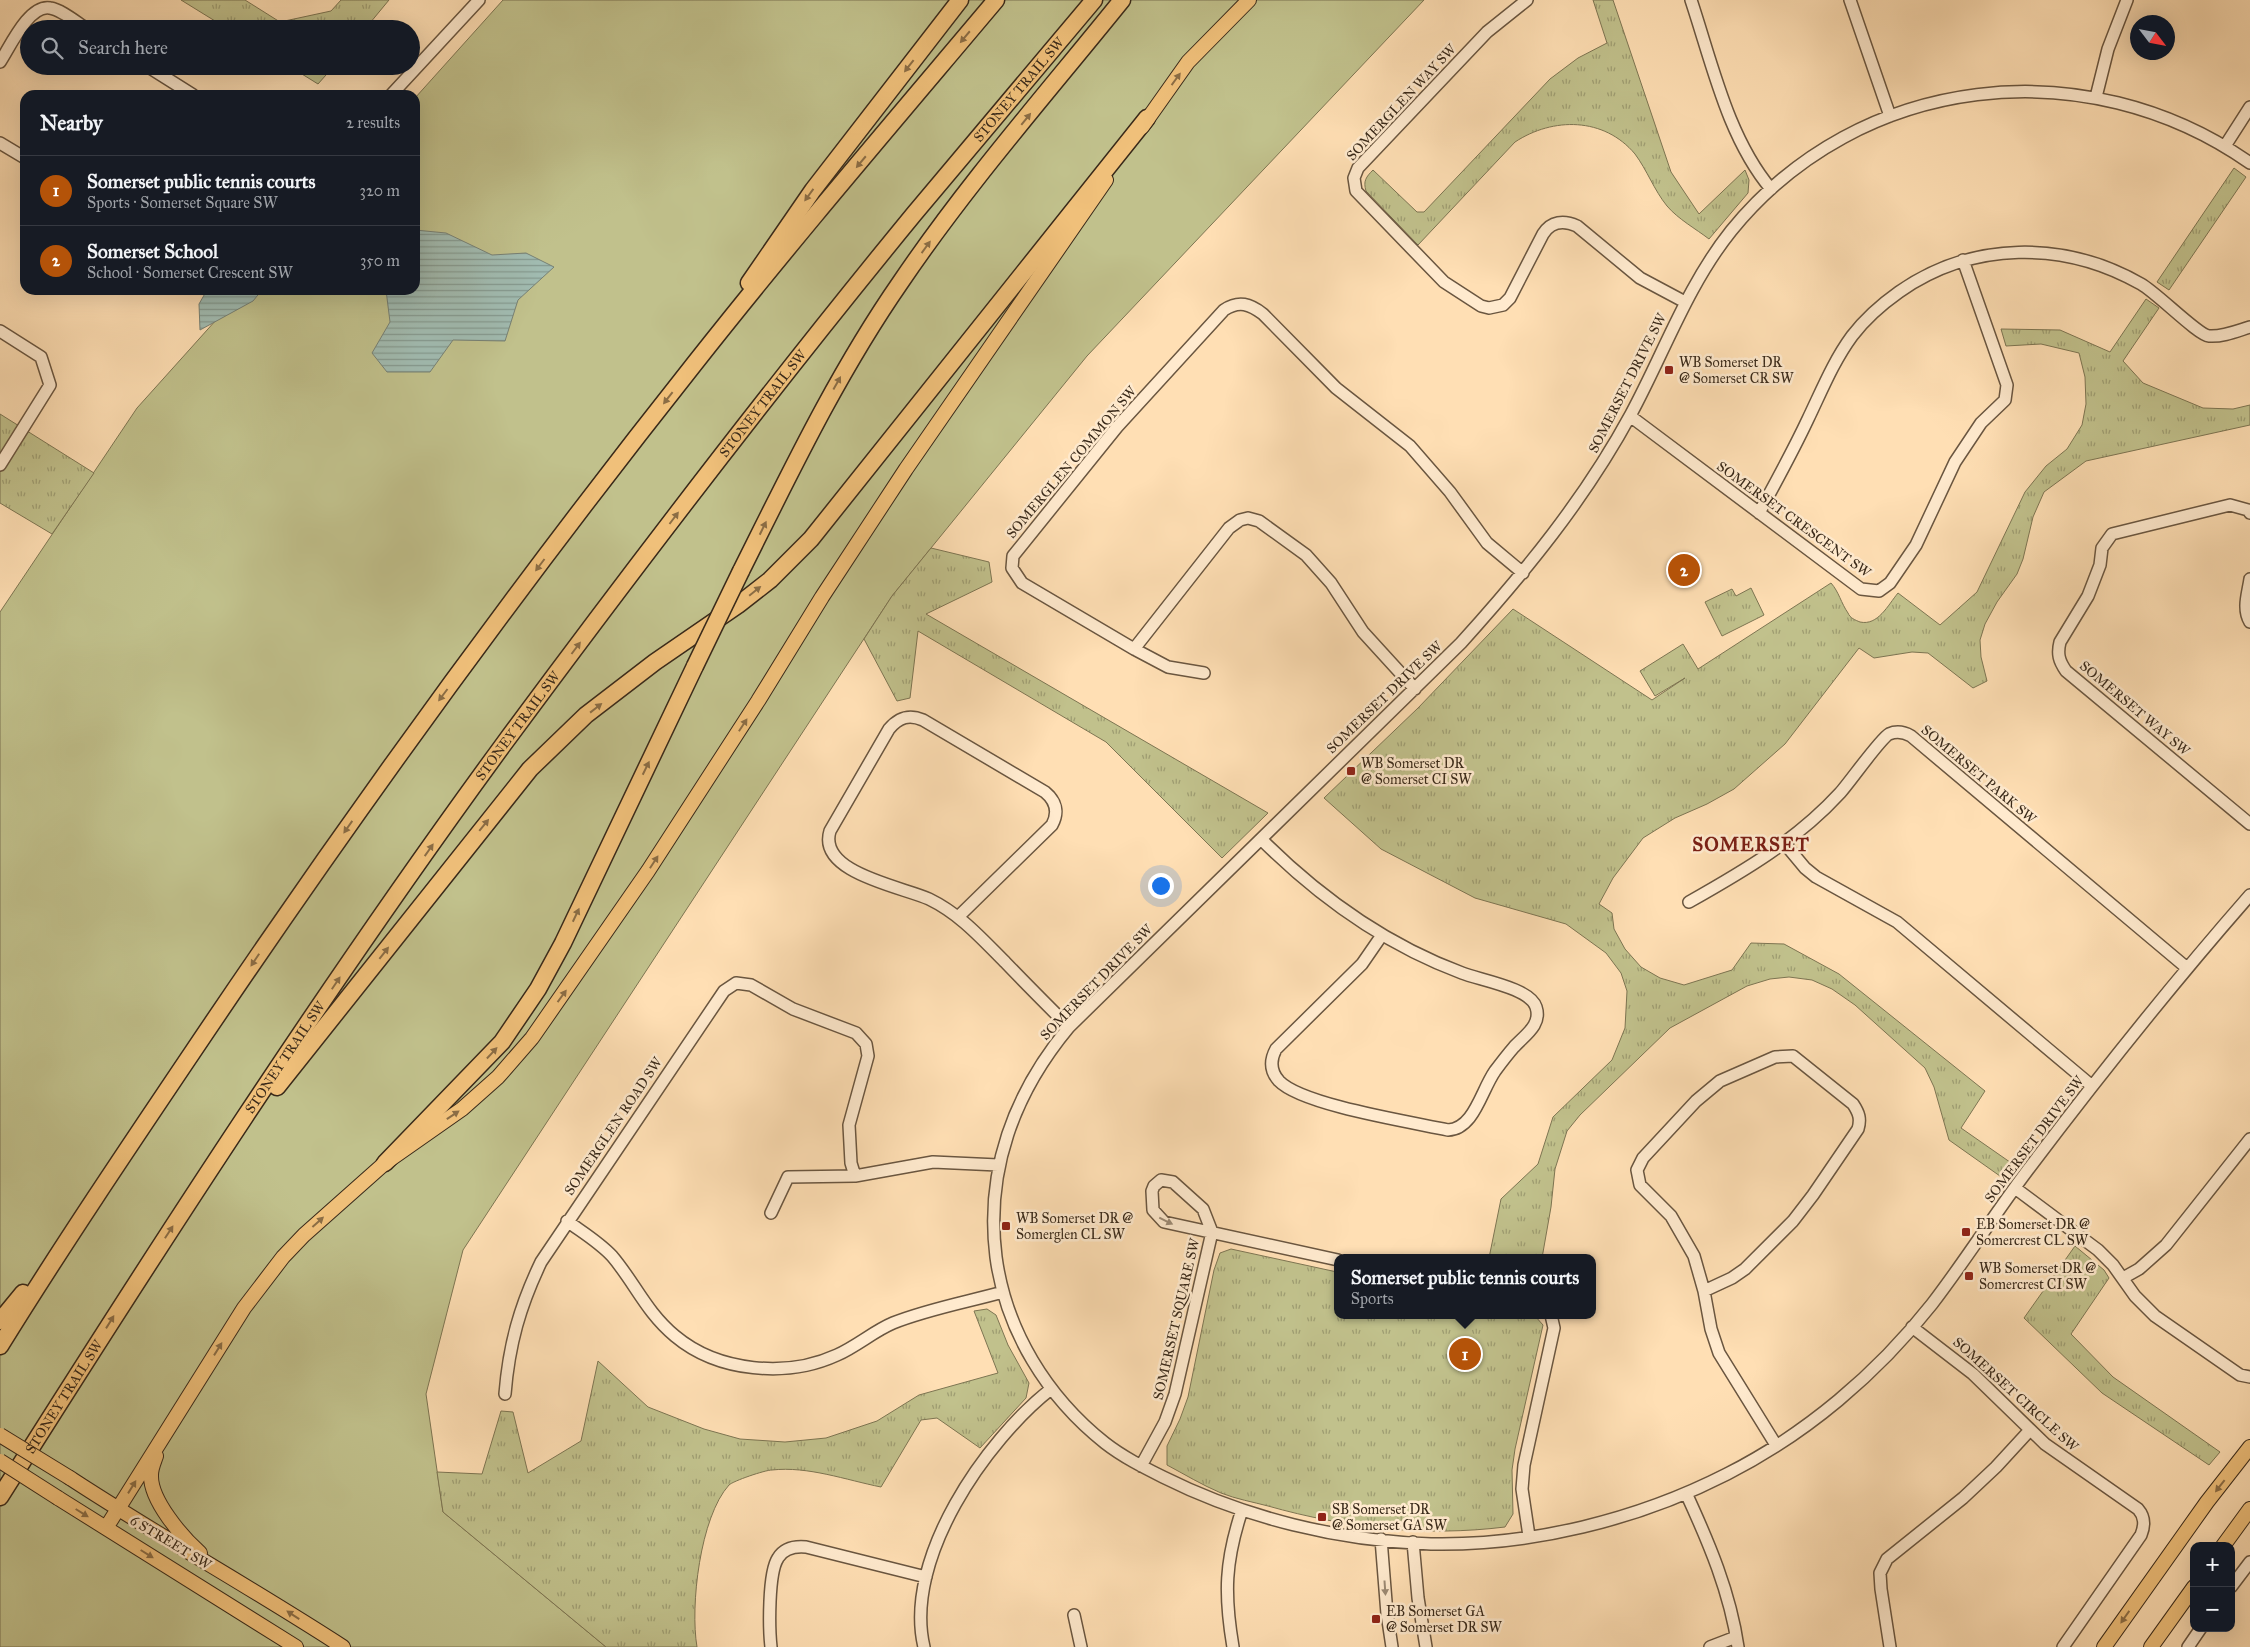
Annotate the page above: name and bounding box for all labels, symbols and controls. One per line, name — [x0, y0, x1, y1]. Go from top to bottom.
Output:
north arrow — [2130, 15, 2175, 60]
search box — [20, 20, 420, 75]
one-way arrow — [959, 31, 970, 44]
street label: STONEY TRAIL SW — [970, 33, 1068, 146]
icon: search — [38, 34, 66, 62]
text: Search here — [78, 36, 168, 59]
street label: SOMERGLEN WAY SW — [1343, 40, 1460, 164]
one-way arrow — [903, 59, 914, 72]
one-way arrow — [1171, 72, 1181, 86]
text: Nearby — [40, 110, 103, 136]
text: 2 results — [346, 113, 400, 132]
one-way arrow — [1020, 113, 1031, 126]
one-way arrow — [855, 156, 866, 169]
text: Somerset public tennis courts — [87, 170, 315, 193]
text: 1 — [53, 181, 59, 200]
text: 320 m — [360, 181, 400, 200]
one-way arrow — [804, 188, 814, 202]
text: Sports · Somerset Square SW — [87, 193, 278, 212]
text: Somerset School — [87, 240, 218, 263]
one-way arrow — [921, 240, 931, 254]
text: 2 — [52, 251, 60, 270]
text: 350 m — [360, 251, 400, 270]
text: School · Somerset Crescent SW — [87, 263, 293, 282]
street label: SOMERSET DRIVE SW — [1585, 310, 1670, 456]
street label: STONEY TRAIL SW — [716, 346, 811, 461]
place label: WB Somerset DR @ Somerset CR SW — [1679, 354, 1794, 387]
marker: WB Somerset DR @ Somerset CR SW — [1663, 364, 1675, 376]
one-way arrow — [833, 377, 842, 390]
street label: SOMERGLEN COMMON SW — [1003, 382, 1141, 542]
one-way arrow — [662, 391, 673, 404]
street label: SOMERSET CRESCENT SW — [1713, 458, 1875, 581]
one-way arrow — [669, 511, 679, 525]
one-way arrow — [759, 521, 767, 535]
pin: 2 — [1668, 551, 1700, 589]
one-way arrow — [535, 558, 545, 572]
one-way arrow — [748, 586, 761, 597]
street label: SOMERSET DRIVE SW — [1323, 637, 1446, 757]
one-way arrow — [571, 641, 581, 655]
street label: SOMERSET WAY SW — [2076, 657, 2194, 760]
street label: STONEY TRAIL SW — [472, 667, 564, 784]
one-way arrow — [437, 688, 448, 701]
one-way arrow — [589, 702, 602, 713]
one-way arrow — [738, 719, 747, 732]
street label: SOMERSET PARK SW — [1918, 721, 2040, 828]
place label: WB Somerset DR @ Somerset CI SW — [1361, 755, 1472, 788]
one-way arrow — [643, 761, 651, 775]
marker: WB Somerset DR @ Somerset CI SW — [1345, 765, 1357, 777]
one-way arrow — [478, 819, 489, 832]
one-way arrow — [343, 820, 353, 834]
district label: SOMERSET — [1692, 833, 1810, 856]
one-way arrow — [424, 843, 434, 857]
one-way arrow — [650, 855, 659, 868]
your location — [1148, 873, 1174, 899]
one-way arrow — [573, 908, 581, 922]
street label: SOMERSET DRIVE SW — [1037, 920, 1157, 1044]
one-way arrow — [379, 946, 389, 960]
one-way arrow — [250, 953, 260, 967]
one-way arrow — [331, 976, 341, 990]
one-way arrow — [557, 989, 567, 1003]
street label: STONEY TRAIL SW — [242, 998, 329, 1117]
one-way arrow — [486, 1047, 498, 1059]
street label: SOMERGLEN ROAD SW — [561, 1053, 666, 1199]
street label: SOMERSET DRIVE SW — [1981, 1072, 2088, 1206]
one-way arrow — [446, 1110, 460, 1120]
place label: WB Somerset DR @ Somerglen CL SW — [1016, 1210, 1133, 1243]
one-way arrow — [311, 1216, 323, 1228]
one-way arrow — [1158, 1216, 1173, 1225]
place label: EB Somerset DR @ Somercrest CL SW — [1976, 1216, 2090, 1249]
marker: WB Somerset DR @ Somerglen CL SW — [1000, 1220, 1012, 1232]
one-way arrow — [164, 1226, 174, 1239]
marker: EB Somerset DR @ Somercrest CL SW — [1960, 1226, 1972, 1238]
street label: SOMERSET SQUARE SW — [1150, 1236, 1204, 1402]
popup — [1334, 1254, 1596, 1319]
place label: WB Somerset DR @ Somercrest CI SW — [1979, 1260, 2096, 1293]
text: Somerset public tennis courts — [1351, 1266, 1579, 1289]
marker: WB Somerset DR @ Somercrest CI SW — [1963, 1270, 1975, 1282]
text: Sports — [1351, 1289, 1394, 1308]
one-way arrow — [106, 1316, 115, 1329]
street label: SOMERSET CIRCLE SW — [1949, 1334, 2082, 1456]
pin: 1 — [1449, 1335, 1481, 1373]
street label: STONEY TRAIL SW — [22, 1336, 107, 1457]
one-way arrow — [213, 1343, 222, 1356]
one-way arrow — [2214, 1479, 2225, 1492]
one-way arrow — [127, 1480, 136, 1494]
place label: SB Somerset DR @ Somerset GA SW — [1332, 1501, 1447, 1534]
one-way arrow — [75, 1508, 88, 1518]
marker: SB Somerset DR @ Somerset GA SW — [1316, 1511, 1328, 1523]
street label: 6 STREET SW — [127, 1512, 215, 1574]
map controls — [2190, 1542, 2235, 1632]
button: + — [2190, 1542, 2235, 1587]
one-way arrow — [141, 1550, 154, 1559]
one-way arrow — [1381, 1580, 1389, 1596]
button: − — [2190, 1587, 2235, 1632]
place label: EB Somerset GA @ Somerset DR SW — [1386, 1603, 1502, 1636]
one-way arrow — [287, 1610, 300, 1619]
one-way arrow — [2120, 1611, 2130, 1624]
marker: EB Somerset GA @ Somerset DR SW — [1370, 1613, 1382, 1625]

